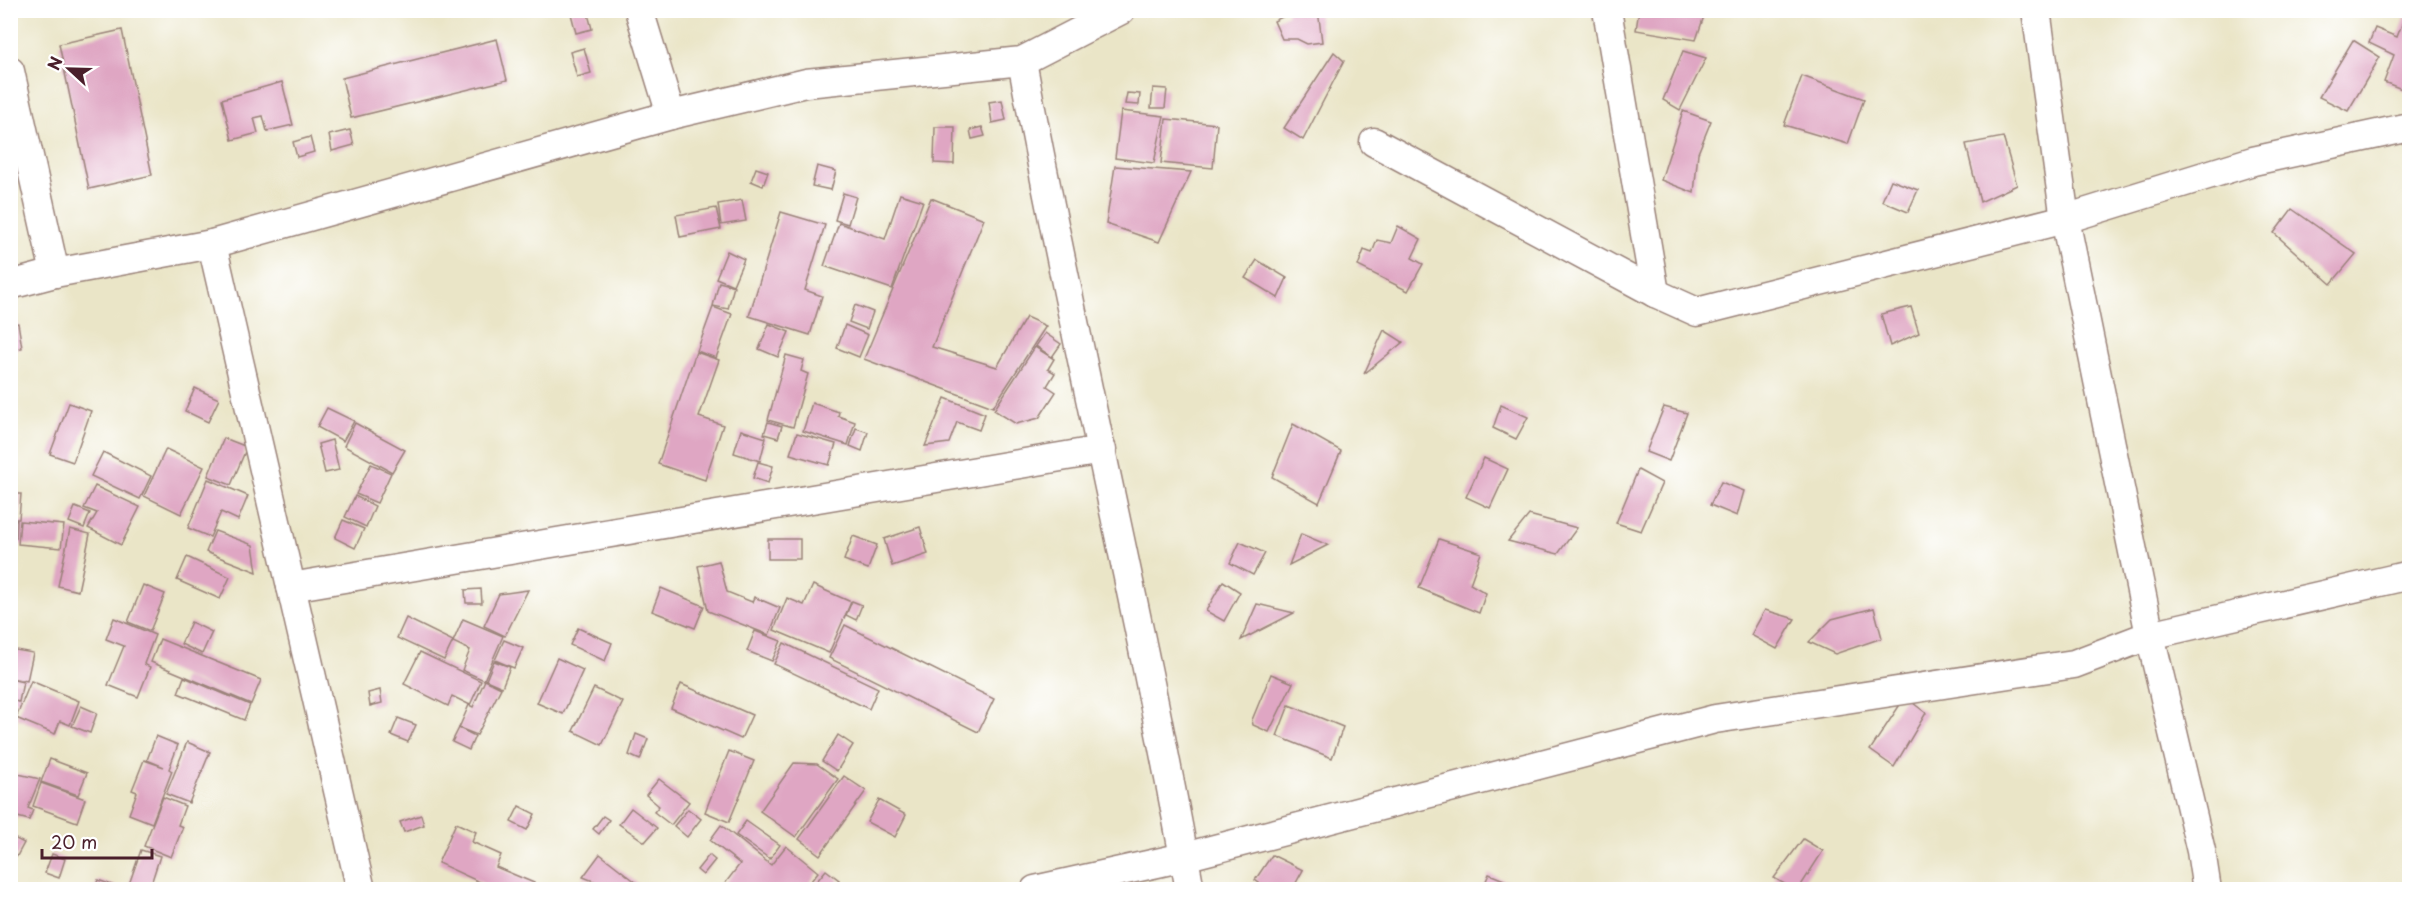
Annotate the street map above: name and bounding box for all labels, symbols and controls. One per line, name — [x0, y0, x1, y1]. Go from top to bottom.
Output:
north arrow — [39, 39, 99, 99]
text: N — [41, 53, 68, 73]
scale bar — [42, 822, 152, 860]
text: 20 m — [51, 828, 97, 855]

